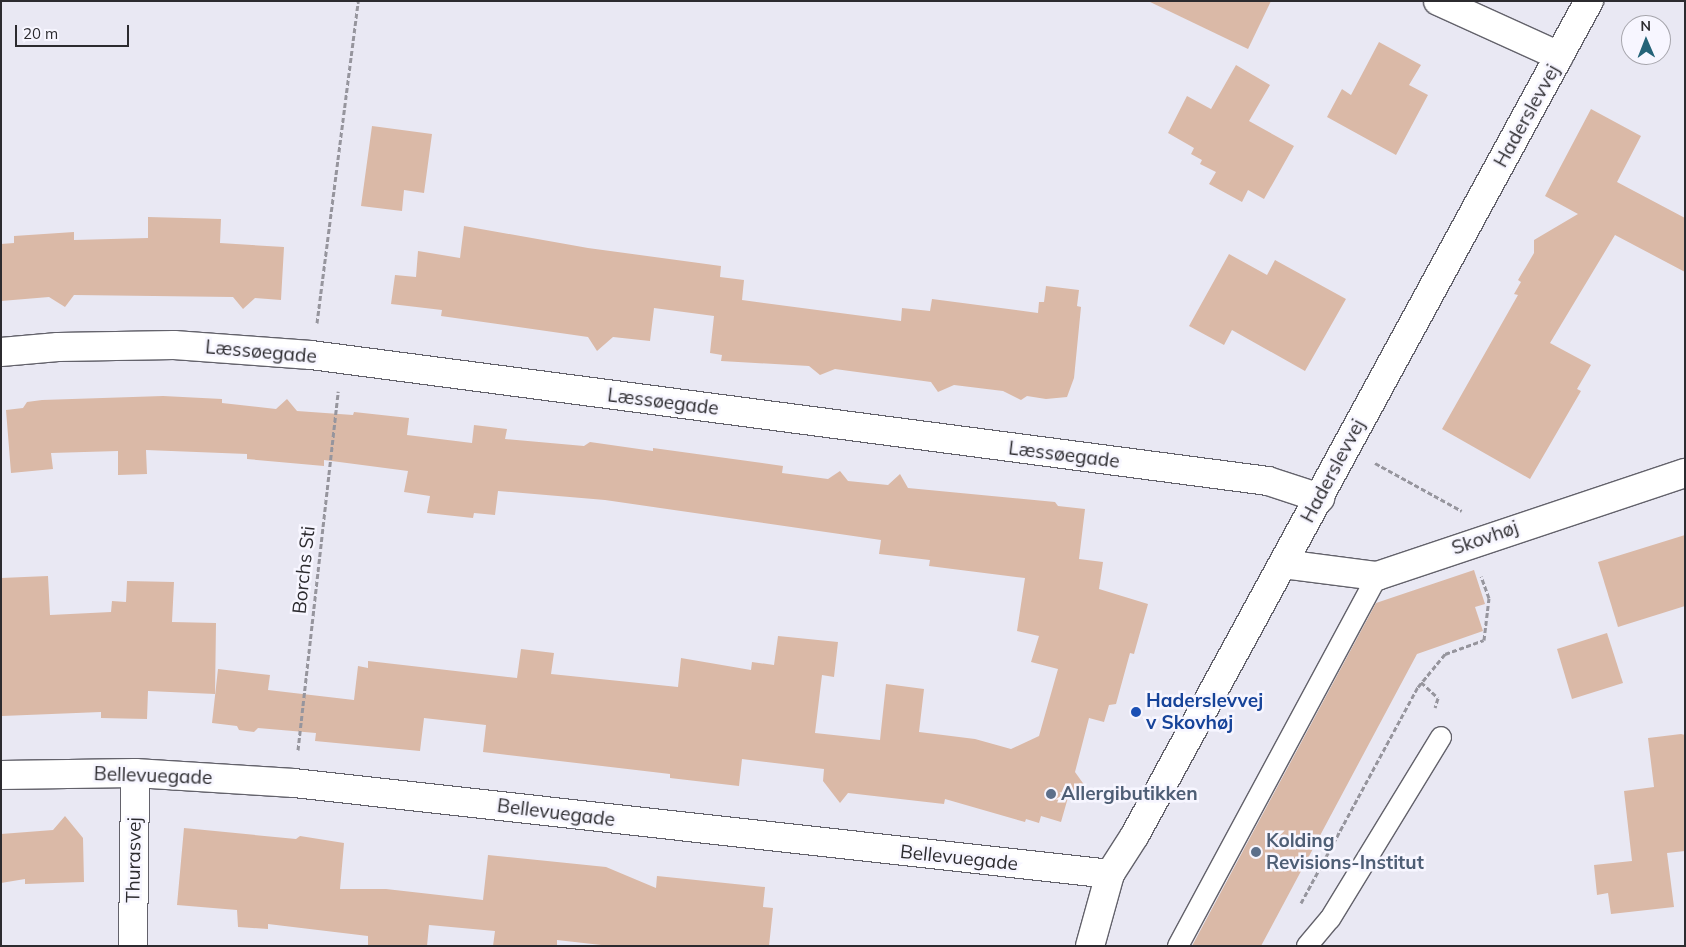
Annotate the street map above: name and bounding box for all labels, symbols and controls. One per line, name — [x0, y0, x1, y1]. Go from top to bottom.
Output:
scale bar — [18, 15, 131, 47]
north arrow — [1621, 15, 1671, 65]
text: N — [1640, 17, 1651, 35]
text: 20 m — [23, 24, 58, 43]
street label: Haderslevvej — [1489, 61, 1565, 171]
street label: Læssøegade — [204, 336, 318, 368]
street label: Læssøegade — [606, 384, 720, 420]
street label: Haderslevvej — [1296, 415, 1370, 527]
street label: Læssøegade — [1007, 437, 1121, 473]
street label: Skovhøj — [1449, 516, 1521, 560]
street label: Borchs Sti — [288, 525, 320, 615]
place label: Haderslevvej v Skovhøj — [1146, 690, 1263, 734]
marker: Haderslevvej v Skovhøj — [1130, 706, 1142, 718]
street label: Bellevuegade — [93, 763, 213, 789]
place label: Allergibutikken — [1061, 783, 1198, 805]
marker: Allergibutikken — [1045, 788, 1057, 800]
street label: Bellevuegade — [496, 794, 616, 832]
street label: Thurasvej — [122, 817, 146, 903]
place label: Kolding Revisions-Institut — [1266, 830, 1424, 874]
street label: Bellevuegade — [899, 840, 1019, 876]
marker: Kolding Revisions-Institut — [1250, 846, 1262, 858]

